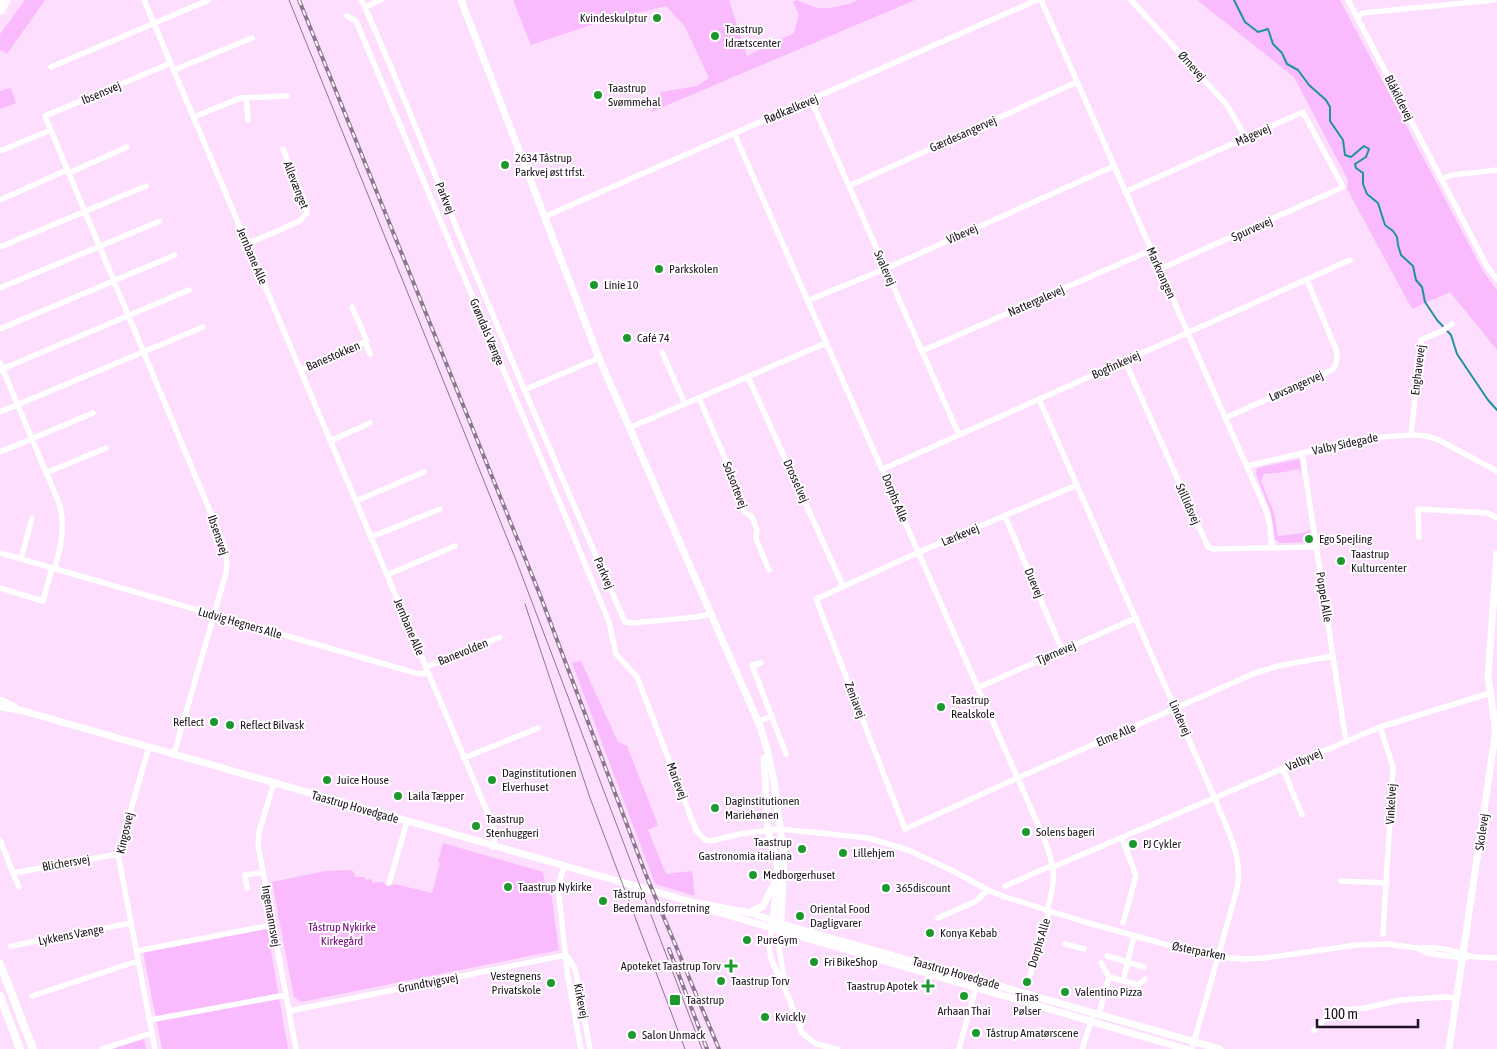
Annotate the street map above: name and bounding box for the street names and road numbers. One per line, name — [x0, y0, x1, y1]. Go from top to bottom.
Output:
street label: Ørnevej — [1175, 48, 1209, 84]
street label: Blåkildevej — [1382, 73, 1416, 123]
street label: Ibsensvej — [79, 78, 123, 108]
street label: Rødkælkevej — [762, 91, 820, 127]
street label: Gærdesangervej — [928, 113, 998, 155]
street label: Mågevej — [1233, 121, 1273, 149]
street label: Allevænget — [281, 159, 312, 211]
street label: Parkvej — [432, 180, 458, 216]
street label: Spurvevej — [1229, 214, 1275, 244]
street label: Vibevej — [944, 221, 980, 247]
street label: Jernbane Alle — [234, 225, 270, 287]
street label: Markvangen — [1143, 245, 1179, 301]
street label: Svalevej — [871, 248, 899, 288]
street label: Nattergalevej — [1006, 282, 1066, 320]
street label: Grøndals Vænge — [467, 296, 507, 368]
street label: Banestokken — [304, 338, 362, 374]
street label: Enghavevej — [1408, 344, 1428, 396]
street label: Bogfinkevej — [1090, 348, 1142, 382]
street label: Løvsangervej — [1267, 368, 1325, 404]
street label: Valby Sidegade — [1311, 430, 1379, 458]
street label: Drosselvej — [780, 457, 812, 505]
street label: Solsortevej — [720, 460, 750, 510]
street label: Dorphs Alle — [879, 472, 911, 524]
street label: Stillidsvej — [1173, 481, 1203, 527]
street label: Ibsensvej — [205, 513, 231, 557]
street label: Lærkevej — [939, 521, 981, 549]
street label: Parkvej — [591, 555, 617, 591]
street label: Duevej — [1022, 566, 1046, 600]
street label: Poppel Alle — [1313, 571, 1335, 623]
street label: Jernbane Alle — [391, 596, 427, 658]
street label: Ludvig Hegners Alle — [197, 604, 283, 642]
street label: Banevolden — [436, 636, 490, 668]
street label: Tjørnevej — [1034, 638, 1078, 668]
street label: Zeniavej — [842, 680, 868, 720]
street label: Lindevej — [1166, 698, 1194, 738]
street label: Elme Alle — [1094, 720, 1138, 750]
street label: Valbyvej — [1284, 746, 1324, 774]
street label: Marievej — [664, 761, 690, 801]
street label: Vinkelvej — [1383, 783, 1399, 825]
street label: Taastrup Hovedgade — [310, 788, 400, 826]
street label: Kingosvej — [113, 811, 137, 855]
street label: Skolevej — [1472, 813, 1492, 851]
street label: Blichersvej — [41, 852, 91, 874]
street label: Ingemannsvej — [259, 884, 283, 948]
street label: Dorphs Alle — [1025, 917, 1053, 969]
street label: Lykkens Vænge — [37, 922, 105, 948]
street label: Østerparken — [1171, 939, 1227, 963]
street label: Taastrup Hovedgade — [911, 954, 1001, 992]
street label: Grundtvigsvej — [397, 970, 459, 996]
street label: Kirkevej — [571, 982, 591, 1020]

